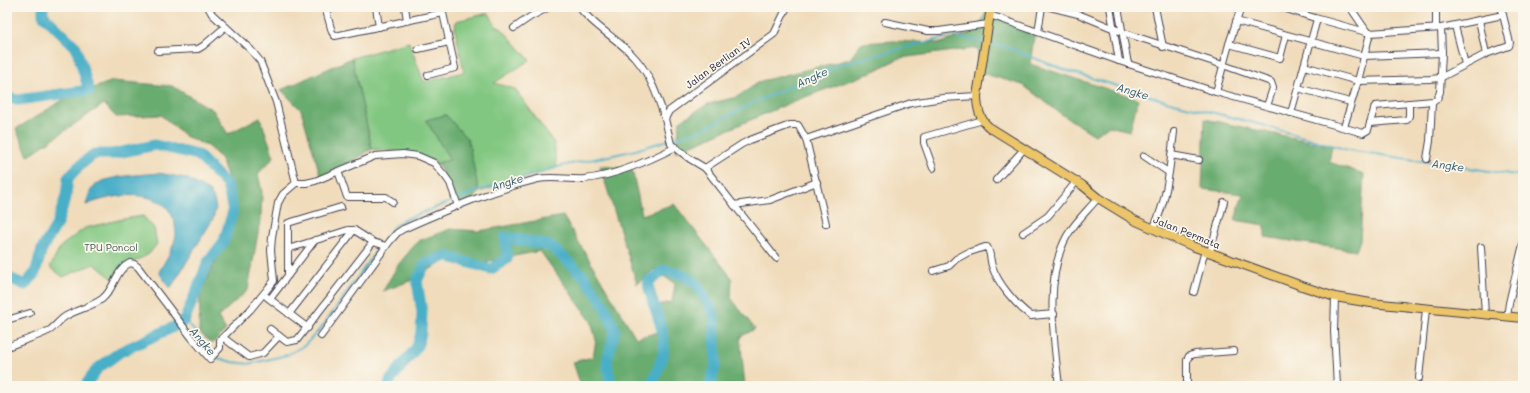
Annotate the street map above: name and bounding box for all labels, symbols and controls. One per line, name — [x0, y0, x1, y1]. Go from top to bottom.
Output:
street label: Jalan Berlian IV — [682, 34, 754, 92]
water label: Angke — [794, 63, 830, 91]
water label: Angke — [1115, 79, 1151, 103]
water label: Angke — [1431, 155, 1465, 175]
water label: Angke — [489, 170, 525, 194]
street label: Jalan Permata — [1151, 212, 1223, 252]
park label: TPU Poncol — [84, 240, 138, 254]
water label: Angke — [187, 324, 219, 359]

